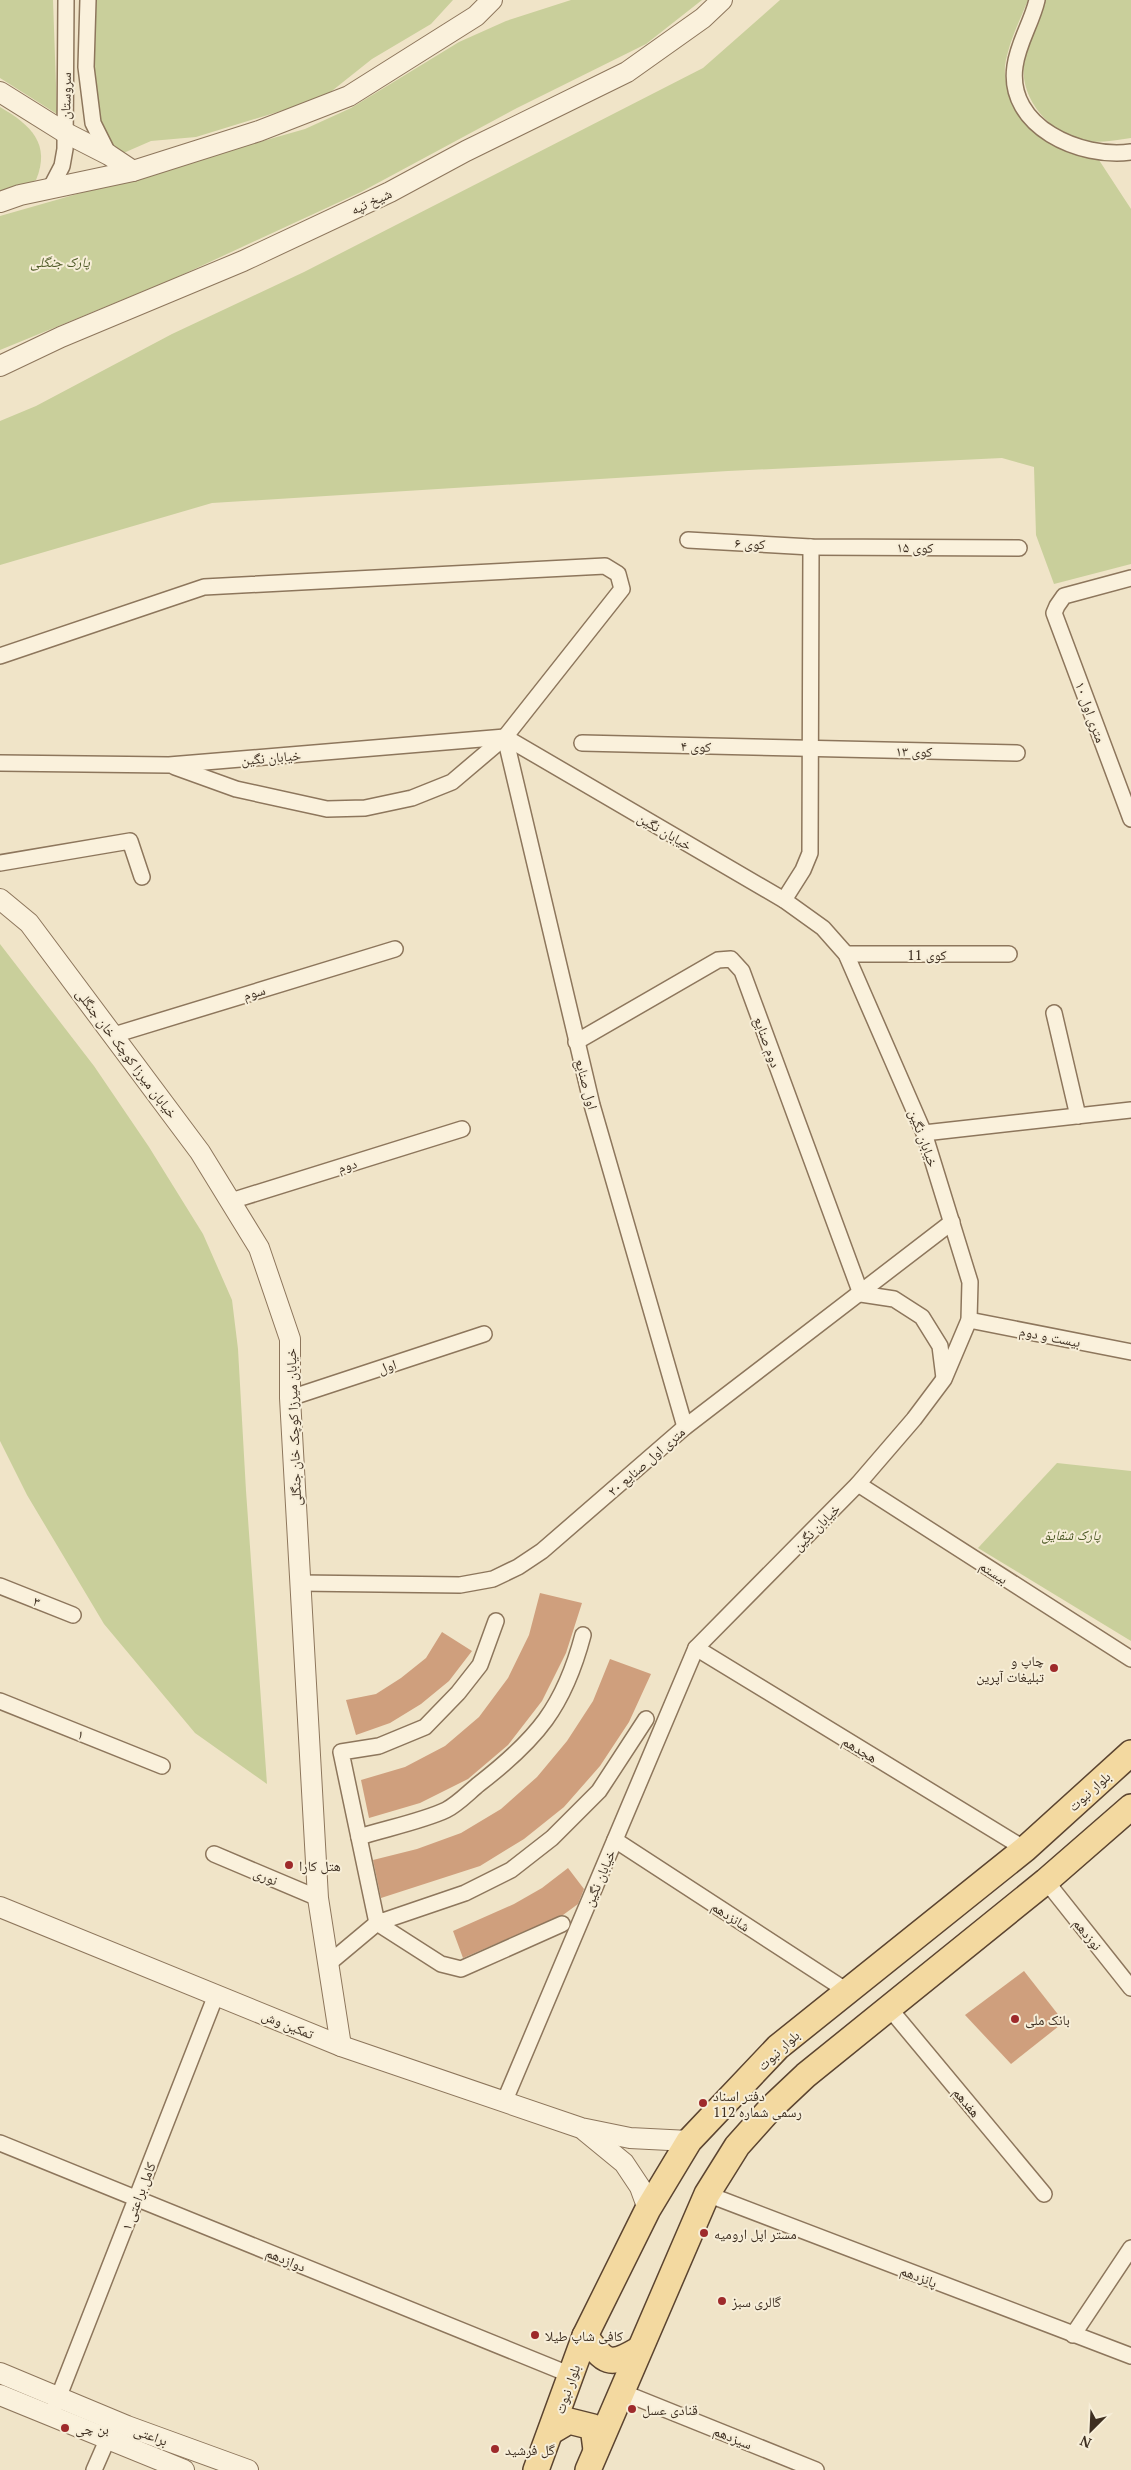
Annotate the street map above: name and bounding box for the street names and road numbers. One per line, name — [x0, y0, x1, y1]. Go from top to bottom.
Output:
street label: سروستان — [55, 72, 75, 120]
street label: شیخ تپه — [347, 183, 395, 220]
street label: کوی ۶ — [734, 533, 766, 553]
street label: کوی ۱۵ — [896, 537, 934, 557]
street label: ۱۰ متری اول — [1071, 679, 1111, 745]
street label: کوی ۴ — [680, 736, 712, 756]
street label: کوی ۱۳ — [895, 741, 933, 761]
street label: خیابان نگین — [240, 745, 302, 769]
street label: خیابان نگین — [634, 808, 696, 854]
street label: کوی 11 — [907, 945, 947, 964]
street label: سوم — [240, 980, 268, 1005]
street label: خیابان میرزا کوچک خان جنگلی — [72, 984, 182, 1122]
street label: دوم صنایع — [749, 1014, 786, 1071]
street label: اول صنایع — [570, 1057, 603, 1112]
street label: خیابان نگین — [905, 1107, 943, 1170]
street label: دوم — [335, 1153, 359, 1178]
street label: بیست و دوم — [1017, 1321, 1082, 1352]
street label: خیابان میرزا کوچک خان جنگلی — [281, 1348, 305, 1506]
street label: اول — [375, 1354, 399, 1378]
street label: ۲۰ متری اول صنایع — [603, 1422, 689, 1501]
street label: خیابان نگین — [788, 1499, 844, 1555]
street label: بیستم — [975, 1556, 1012, 1589]
street label: ۳ — [31, 1591, 43, 1611]
street label: ۱ — [75, 1724, 87, 1744]
street label: هجدهم — [838, 1731, 881, 1768]
street label: بلوار نبوت — [1064, 1767, 1115, 1815]
street label: خیابان نگین — [579, 1847, 620, 1909]
street label: نوری — [251, 1862, 281, 1890]
street label: شانزدهم — [707, 1896, 754, 1936]
street label: نوزدهم — [1068, 1914, 1107, 1955]
street label: تمکین وش — [259, 2005, 317, 2043]
street label: بلوار نبوت — [753, 2025, 803, 2074]
street label: هفدهم — [948, 2083, 985, 2122]
street label: کامل براعتی ۱ — [116, 2159, 160, 2233]
street label: دوازدهم — [263, 2242, 309, 2277]
street label: پانزدهم — [897, 2260, 940, 2293]
street label: بلوار نبوت — [550, 2362, 584, 2416]
street label: براعتی — [132, 2420, 171, 2450]
street label: سیزدهم — [710, 2421, 755, 2454]

